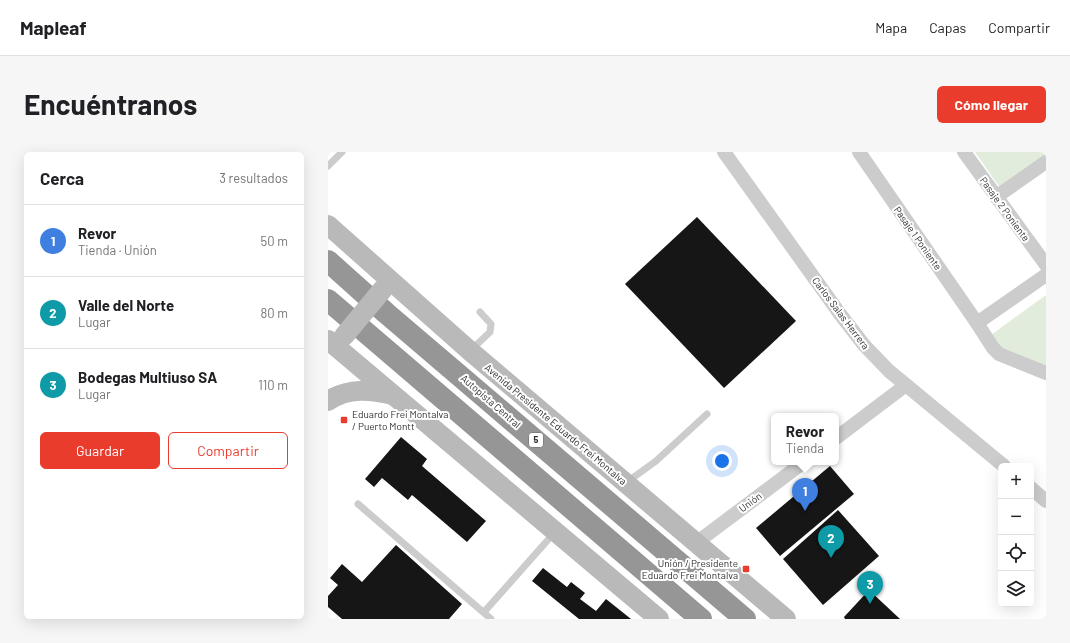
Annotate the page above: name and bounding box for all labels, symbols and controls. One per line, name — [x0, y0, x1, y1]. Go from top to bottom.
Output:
text: Mapleaf — [20, 16, 87, 39]
text: Mapa — [875, 19, 907, 36]
text: Capas — [929, 19, 966, 36]
text: Compartir — [988, 19, 1050, 36]
button: Cómo llegar — [937, 86, 1046, 123]
text: Encuéntranos — [24, 87, 197, 121]
text: Cerca — [40, 168, 84, 188]
text: 3 resultados — [219, 170, 288, 186]
street label: Pasaje 2 Poniente — [978, 174, 1032, 244]
street label: Pasaje 1 Poniente — [892, 204, 944, 272]
text: Revor — [78, 224, 116, 242]
text: 1 — [51, 233, 55, 249]
text: 50 m — [261, 233, 288, 249]
text: Tienda · Unión — [78, 242, 157, 258]
street label: Carlos Salas Herrera — [810, 274, 872, 352]
text: Valle del Norte — [78, 296, 174, 314]
text: 2 — [49, 305, 57, 321]
text: 80 m — [261, 305, 288, 321]
text: Lugar — [78, 314, 111, 330]
street label: Avenida Presidente Eduardo Frei Montalva — [483, 361, 629, 487]
text: Bodegas Multiuso SA — [78, 368, 217, 386]
street label: Autopista Central — [459, 372, 523, 430]
text: 3 — [49, 377, 57, 393]
text: 110 m — [258, 377, 288, 393]
text: Lugar — [78, 386, 111, 402]
place label: Eduardo Frei Montalva / Puerto Montt — [352, 408, 448, 432]
popup — [771, 413, 839, 465]
marker: Eduardo Frei Montalva / Puerto Montt — [339, 415, 349, 425]
text: Revor — [786, 422, 824, 440]
button: Guardar — [40, 432, 160, 469]
button: Compartir — [168, 432, 288, 469]
road number: 5 — [529, 433, 543, 447]
text: Tienda — [786, 440, 824, 456]
your location — [712, 451, 732, 471]
map controls — [998, 463, 1034, 607]
button: + — [998, 463, 1034, 499]
pin: 1 — [792, 478, 818, 511]
street label: Unión — [736, 490, 764, 514]
button: − — [998, 499, 1034, 535]
pin: 2 — [818, 525, 844, 558]
button: locate — [998, 535, 1034, 571]
place label: Unión / Presidente Eduardo Frei Montalva — [642, 557, 738, 581]
marker: Unión / Presidente Eduardo Frei Montalva — [741, 564, 751, 574]
pin: 3 — [857, 571, 883, 604]
button: layers — [998, 571, 1034, 607]

